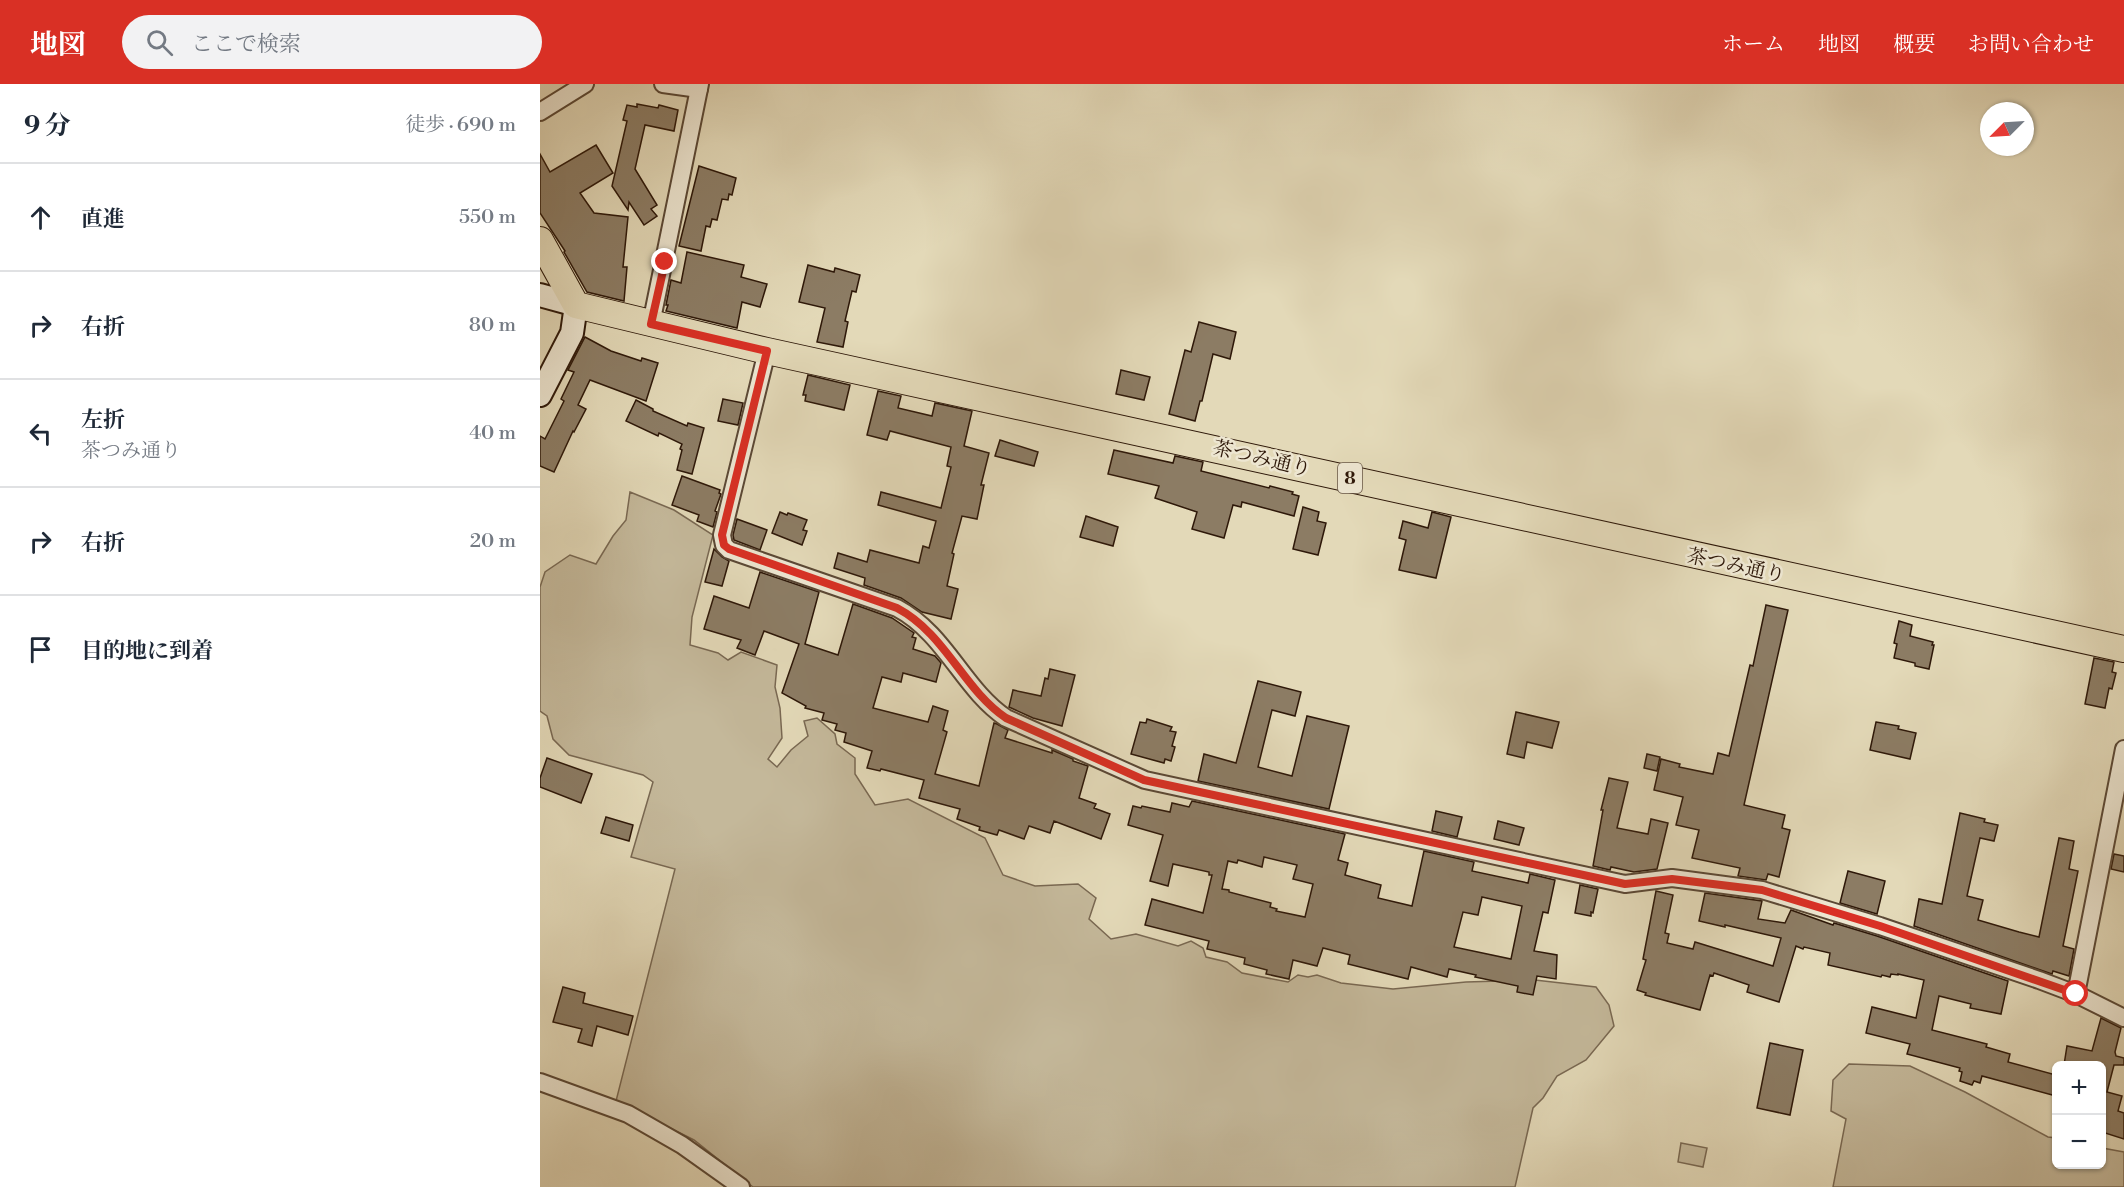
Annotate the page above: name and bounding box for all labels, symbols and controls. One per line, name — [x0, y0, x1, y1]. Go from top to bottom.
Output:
search box — [122, 15, 542, 69]
icon: search — [143, 26, 176, 59]
text: 地図 — [30, 28, 86, 63]
text: ここで検索 — [191, 31, 301, 58]
text: ホーム — [1722, 32, 1785, 58]
text: 地図 — [1818, 32, 1860, 58]
text: 概要 — [1893, 32, 1935, 58]
text: お問い合わせ — [1968, 32, 2094, 58]
north arrow — [1980, 102, 2034, 156]
text: 9 分 — [24, 110, 71, 142]
text: 徒歩 · 690 m — [405, 113, 516, 138]
icon: ahead — [24, 201, 57, 234]
text: 550 m — [459, 205, 516, 230]
text: 直進 — [81, 206, 125, 233]
route end — [651, 248, 677, 274]
icon: right — [24, 309, 57, 342]
text: 80 m — [469, 313, 516, 338]
text: 右折 — [81, 314, 125, 341]
text: 左折 — [81, 407, 125, 434]
icon: left — [24, 417, 57, 450]
text: 40 m — [469, 421, 516, 446]
street label: 茶つみ通り — [1210, 436, 1313, 483]
text: 茶つみ通り — [81, 439, 181, 464]
road number: 8 — [1338, 463, 1362, 493]
icon: right — [24, 525, 57, 558]
text: 20 m — [470, 529, 516, 554]
text: 右折 — [81, 530, 125, 557]
street label: 茶つみ通り — [1684, 544, 1787, 589]
icon: arrive — [24, 633, 57, 666]
text: 目的地に到着 — [81, 638, 213, 665]
route start — [2062, 980, 2088, 1006]
map controls — [2052, 1061, 2106, 1169]
button: + — [2052, 1061, 2106, 1115]
button: − — [2052, 1115, 2106, 1169]

